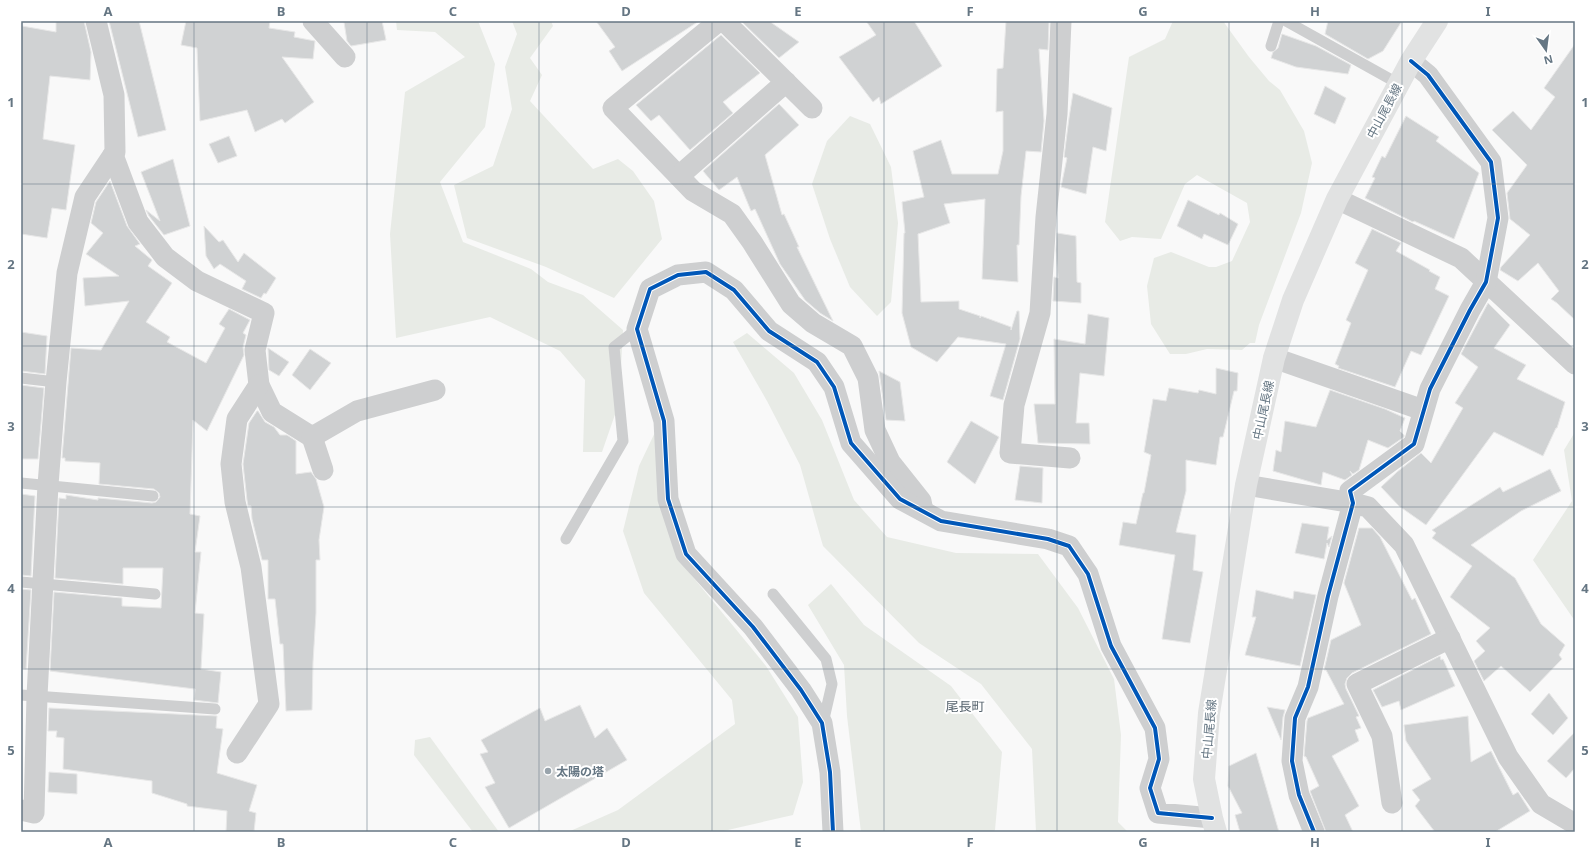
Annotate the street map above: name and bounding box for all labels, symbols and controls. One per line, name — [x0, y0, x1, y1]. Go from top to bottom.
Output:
text: A — [104, 2, 113, 20]
text: B — [277, 2, 285, 20]
text: C — [449, 2, 457, 20]
text: D — [621, 2, 631, 20]
text: E — [794, 2, 802, 20]
text: F — [966, 2, 974, 20]
text: G — [1138, 2, 1148, 20]
text: H — [1310, 2, 1320, 20]
text: I — [1485, 2, 1491, 20]
north arrow — [1526, 30, 1566, 70]
text: N — [1542, 52, 1555, 69]
street label: 中山尾長線 — [1362, 81, 1406, 141]
text: 1 — [7, 93, 15, 111]
text: 1 — [1581, 93, 1589, 111]
text: 2 — [7, 255, 15, 273]
text: 2 — [1581, 255, 1589, 273]
street label: 中山尾長線 — [1248, 379, 1278, 441]
text: 3 — [7, 417, 15, 435]
text: 3 — [1581, 417, 1589, 435]
text: 4 — [7, 579, 15, 597]
text: 4 — [1581, 579, 1589, 597]
district label: 尾長町 — [945, 697, 985, 715]
street label: 中山尾長線 — [1198, 698, 1220, 760]
text: 5 — [7, 741, 15, 759]
text: 5 — [1581, 741, 1589, 759]
place label: 太陽の塔 — [556, 763, 604, 780]
marker: 太陽の塔 — [543, 766, 553, 776]
text: A — [104, 833, 113, 851]
text: B — [277, 833, 285, 851]
text: C — [449, 833, 457, 851]
text: D — [621, 833, 631, 851]
text: E — [794, 833, 802, 851]
text: F — [966, 833, 974, 851]
text: G — [1138, 833, 1148, 851]
text: H — [1310, 833, 1320, 851]
text: I — [1485, 833, 1491, 851]

